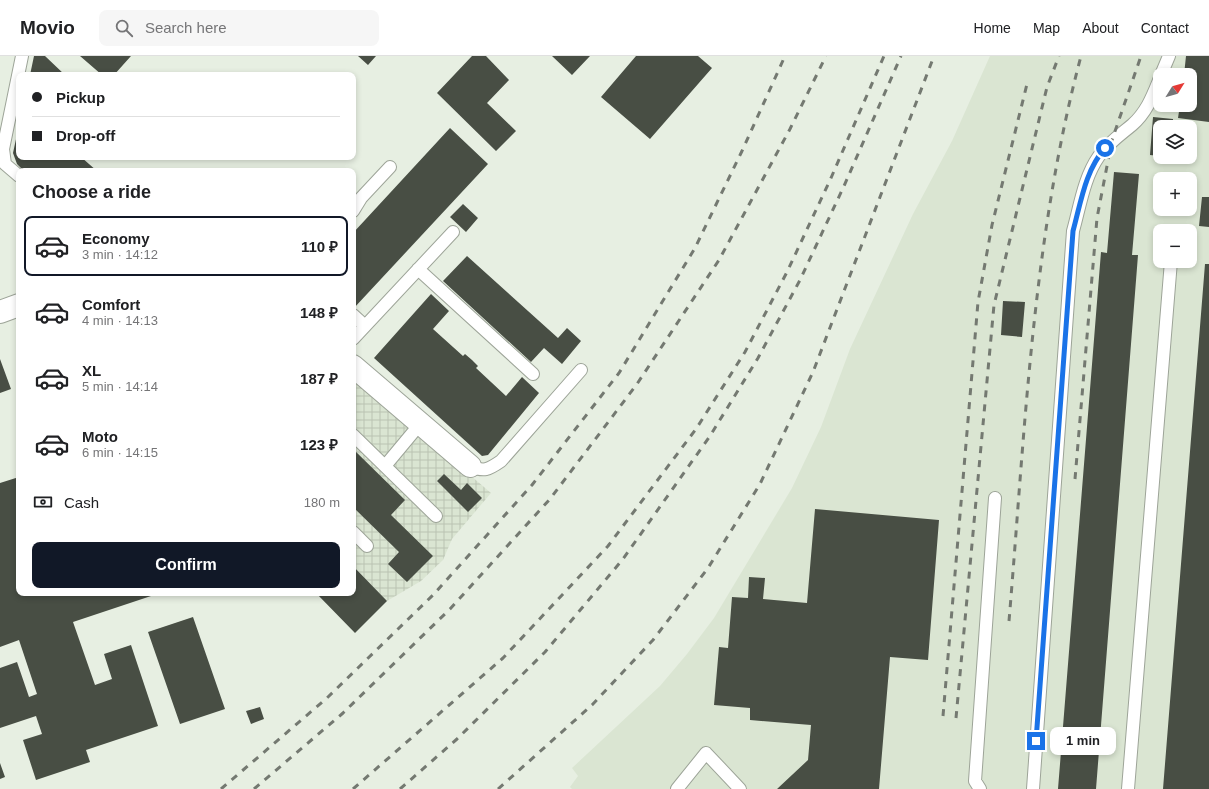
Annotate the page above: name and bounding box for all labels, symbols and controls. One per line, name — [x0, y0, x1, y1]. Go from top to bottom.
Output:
search box — [99, 10, 379, 46]
text: Movio — [20, 17, 75, 38]
icon: search — [113, 17, 135, 39]
text: Search here — [145, 19, 227, 36]
text: Home — [974, 20, 1011, 36]
text: Map — [1033, 20, 1060, 36]
text: About — [1082, 20, 1119, 36]
text: Contact — [1141, 20, 1189, 36]
north arrow — [1153, 68, 1197, 112]
map controls — [1153, 68, 1197, 268]
text: Pickup — [56, 89, 105, 106]
button: layers — [1153, 120, 1197, 164]
text: Drop-off — [56, 127, 115, 144]
route start — [1096, 139, 1114, 157]
button: + — [1153, 172, 1197, 216]
text: Choose a ride — [32, 182, 151, 202]
button: − — [1153, 224, 1197, 268]
icon: car — [34, 228, 70, 264]
text: Economy — [82, 230, 150, 247]
text: 110 ₽ — [301, 238, 338, 255]
text: 3 min · 14:12 — [82, 247, 158, 262]
icon: car — [34, 294, 70, 330]
text: Comfort — [82, 296, 140, 313]
text: 148 ₽ — [300, 304, 338, 321]
text: 4 min · 14:13 — [82, 313, 158, 328]
icon: car — [34, 360, 70, 396]
text: XL — [82, 362, 101, 379]
text: 187 ₽ — [300, 370, 338, 387]
text: 5 min · 14:14 — [82, 379, 158, 394]
icon: car — [34, 426, 70, 462]
text: Moto — [82, 428, 118, 445]
text: 123 ₽ — [300, 436, 338, 453]
text: 6 min · 14:15 — [82, 445, 158, 460]
icon: cash — [32, 491, 54, 513]
text: Cash — [64, 494, 99, 511]
text: 180 m — [304, 495, 340, 510]
button: Confirm — [32, 542, 340, 588]
callout: 1 min — [1050, 727, 1116, 755]
route end — [1027, 732, 1045, 750]
text: 1 min — [1066, 733, 1100, 748]

